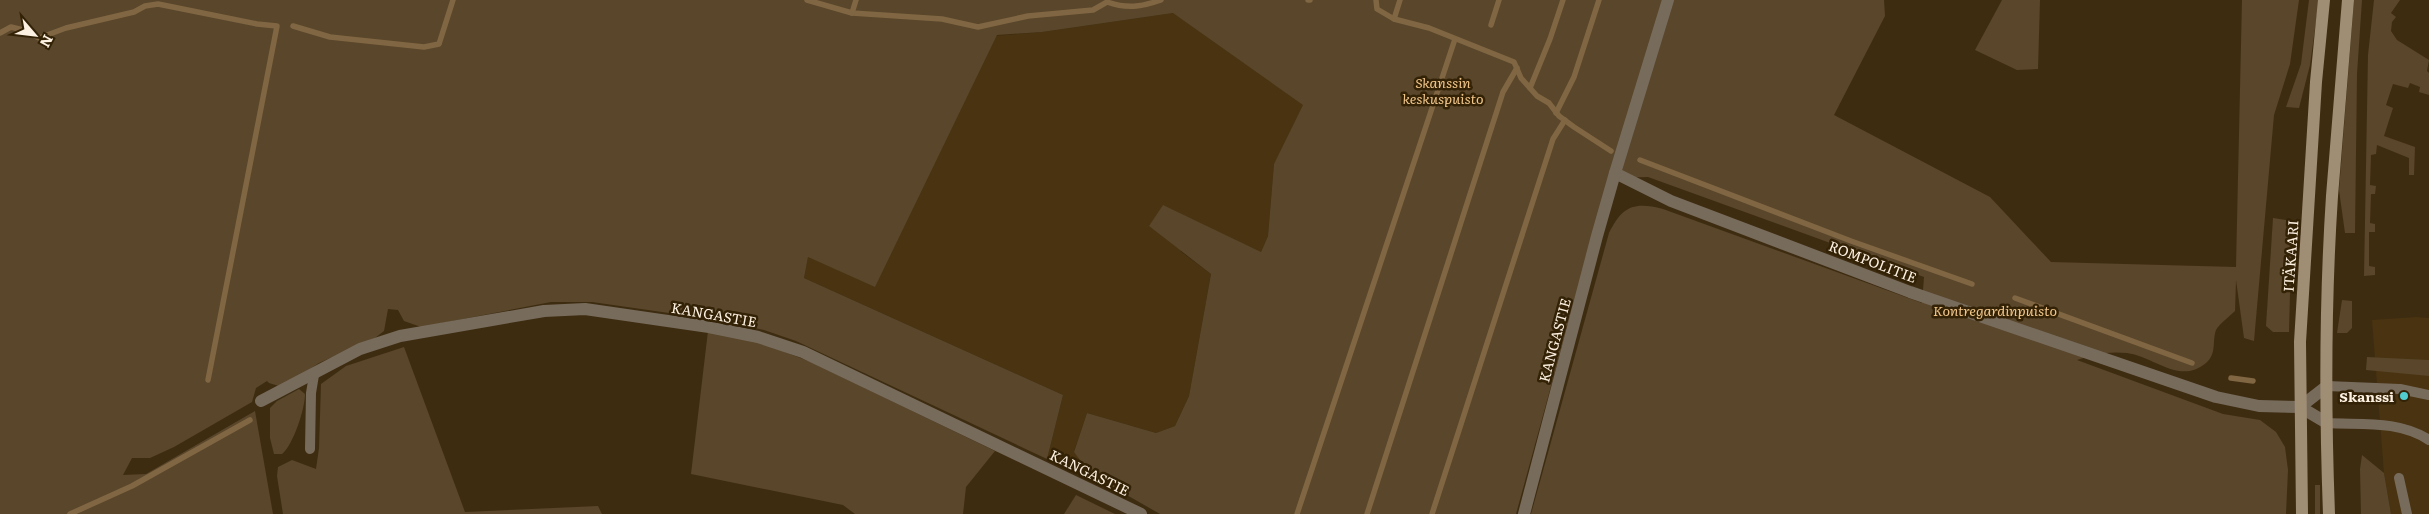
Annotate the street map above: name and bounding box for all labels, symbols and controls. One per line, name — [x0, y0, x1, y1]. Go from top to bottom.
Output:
north arrow — [10, 10, 60, 60]
text: N — [36, 32, 59, 52]
park label: Skanssin keskuspuisto — [1402, 72, 1484, 108]
street label: ITÄKAARI — [2278, 219, 2302, 293]
street label: ROMPOLITIE — [1826, 235, 1920, 287]
street label: KANGASTIE — [1533, 296, 1575, 384]
street label: KANGASTIE — [670, 297, 758, 331]
park label: Kontregardinpuisto — [1933, 300, 2057, 320]
place label: Skanssi — [2339, 386, 2394, 406]
marker: Skanssi — [2398, 390, 2410, 402]
street label: KANGASTIE — [1047, 444, 1133, 500]

